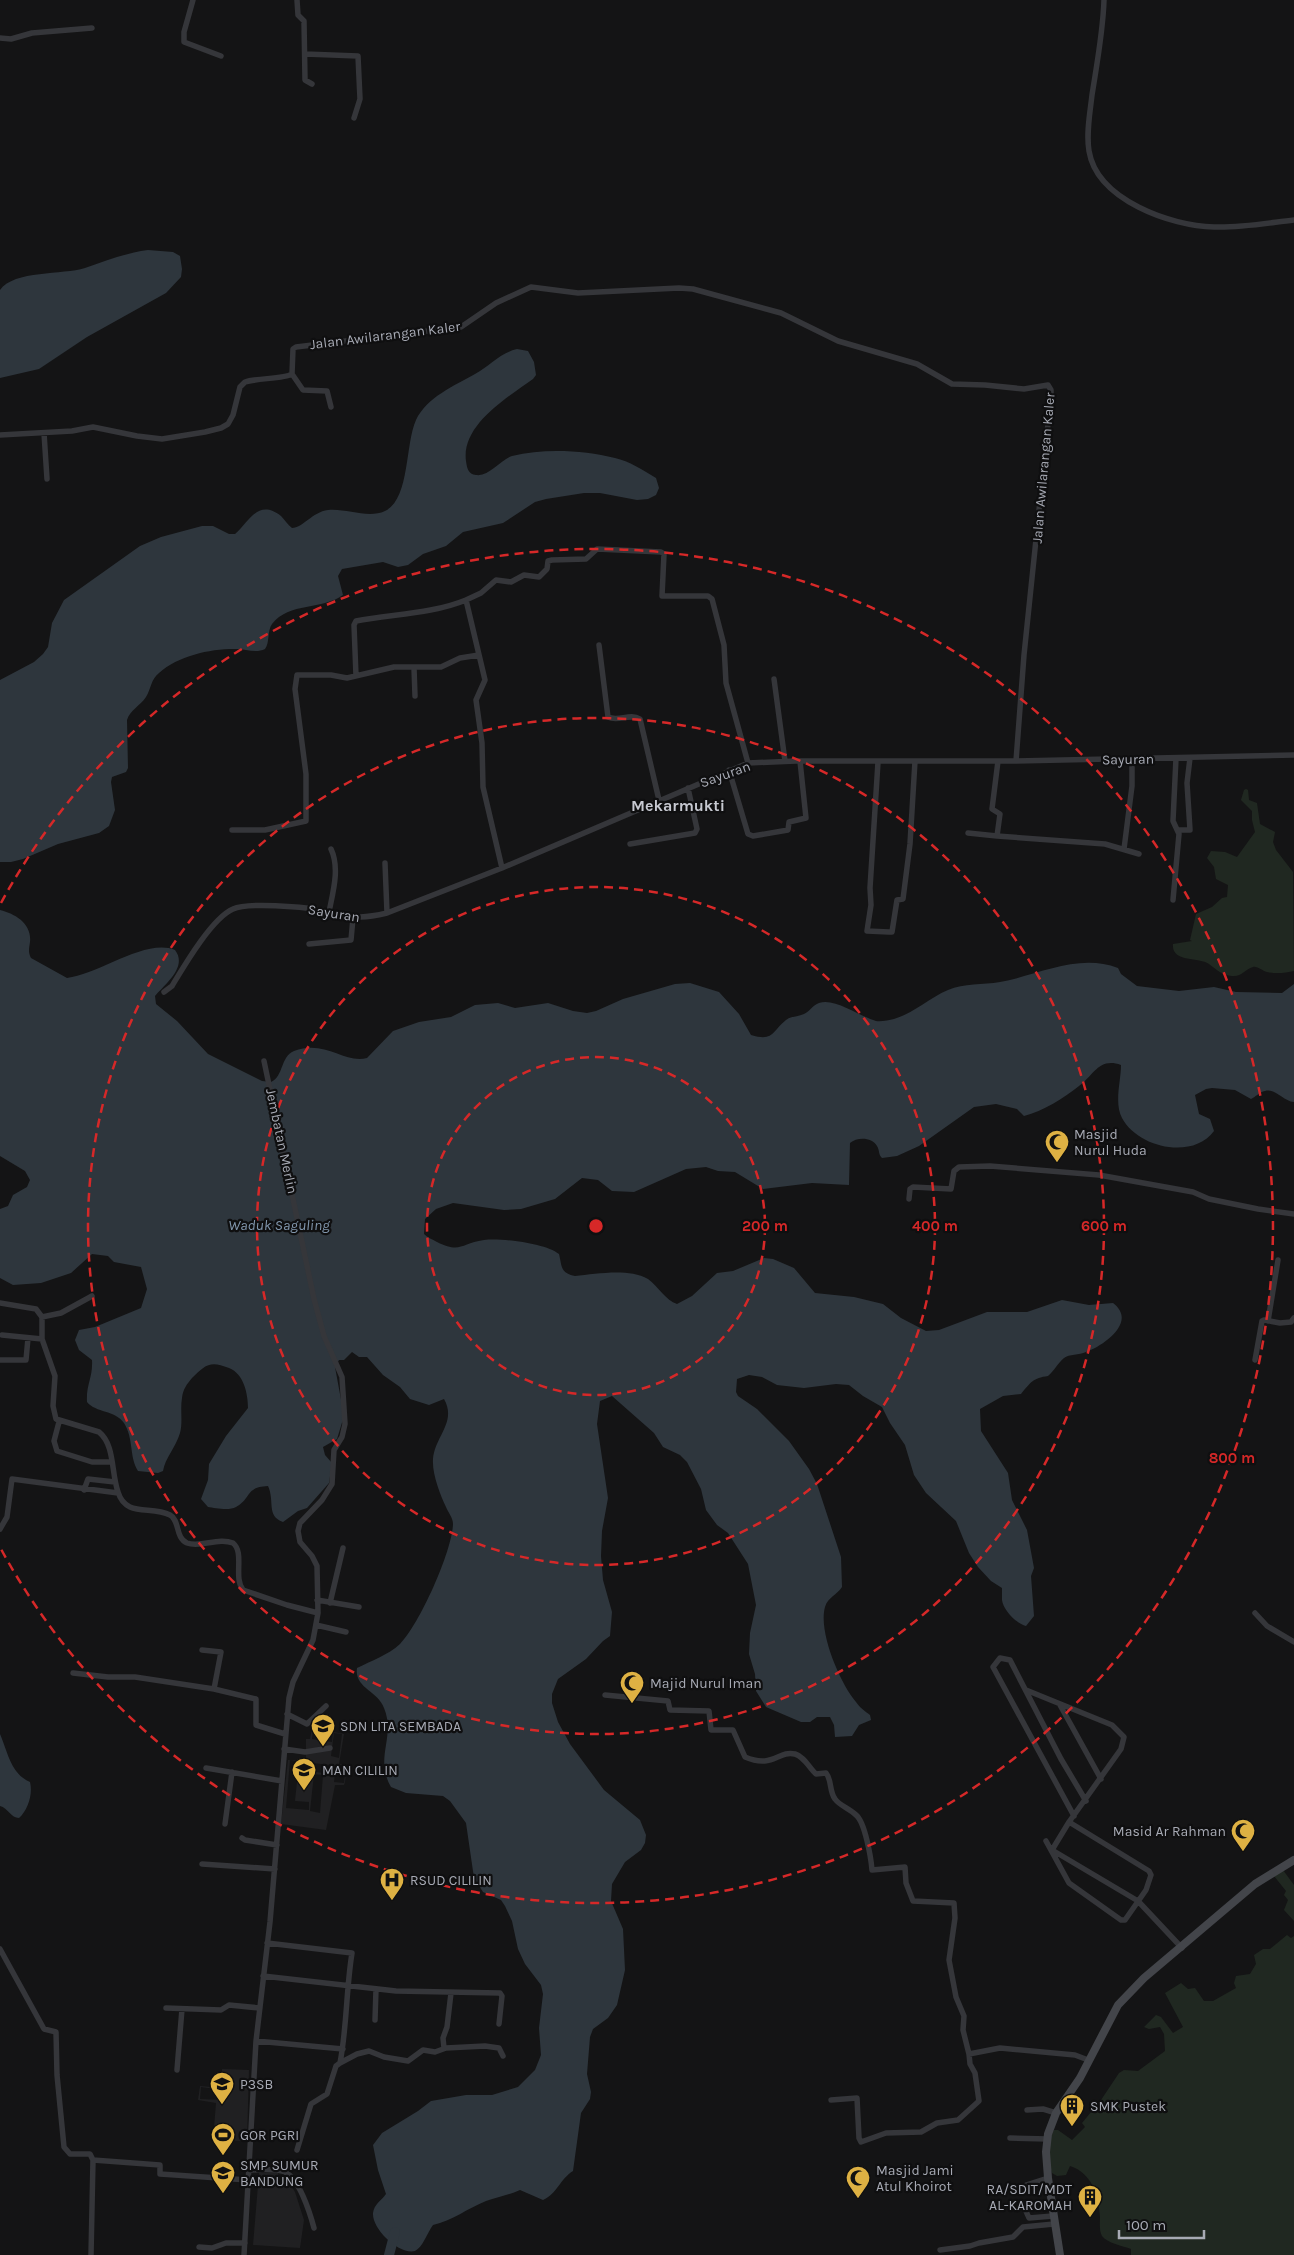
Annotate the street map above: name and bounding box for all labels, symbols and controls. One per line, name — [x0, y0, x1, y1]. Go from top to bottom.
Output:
street label: Jalan Awilarangan Kaler — [309, 318, 462, 353]
street label: Jalan Awilarangan Kaler — [1028, 391, 1059, 544]
street label: Sayuran — [1102, 751, 1154, 768]
street label: Sayuran — [698, 758, 753, 791]
district label: Mekarmukti — [631, 796, 725, 815]
street label: Sayuran — [307, 901, 361, 926]
street label: Jembatan Merlin — [262, 1087, 301, 1195]
place label: Masjid Nurul Huda — [1074, 1126, 1147, 1159]
mosque icon: Masjid Nurul Huda — [1044, 1129, 1070, 1163]
water label: Waduk Saguling — [228, 1216, 331, 1234]
centre of rings — [587, 1217, 605, 1235]
text: 200 m — [742, 1217, 788, 1235]
text: 400 m — [912, 1217, 958, 1235]
text: 600 m — [1081, 1217, 1127, 1235]
text: 800 m — [1209, 1449, 1255, 1467]
mosque icon: Majid Nurul Iman — [619, 1670, 645, 1704]
place label: Majid Nurul Iman — [650, 1675, 762, 1692]
school or university icon: SDN LITA SEMBADA — [310, 1713, 336, 1747]
place label: SDN LITA SEMBADA — [340, 1718, 461, 1735]
school or university icon: MAN CILILIN — [291, 1757, 317, 1791]
place label: MAN CILILIN — [322, 1762, 398, 1779]
mosque icon: Masid Ar Rahman — [1230, 1818, 1256, 1852]
place label: Masid Ar Rahman — [1113, 1823, 1226, 1840]
hospital icon: RSUD CILILIN — [379, 1867, 405, 1901]
place label: RSUD CILILIN — [410, 1872, 492, 1889]
school or university icon: P3SB — [209, 2071, 235, 2105]
place label: P3SB — [240, 2076, 273, 2093]
building icon: SMK Pustek — [1059, 2093, 1085, 2127]
place label: SMK Pustek — [1090, 2098, 1166, 2115]
sports icon: GOR PGRI — [210, 2122, 236, 2156]
place label: GOR PGRI — [240, 2127, 299, 2144]
place label: SMP SUMUR BANDUNG — [240, 2157, 319, 2190]
school or university icon: SMP SUMUR BANDUNG — [210, 2160, 236, 2194]
place label: Masjid Jami Atul Khoirot — [876, 2162, 954, 2195]
mosque icon: Masjid Jami Atul Khoirot — [845, 2165, 871, 2199]
place label: RA/SDIT/MDT AL-KAROMAH — [987, 2181, 1072, 2214]
building icon: RA/SDIT/MDT AL-KAROMAH — [1077, 2184, 1103, 2218]
scale bar — [1119, 2208, 1204, 2240]
text: 100 m — [1126, 2216, 1166, 2234]

